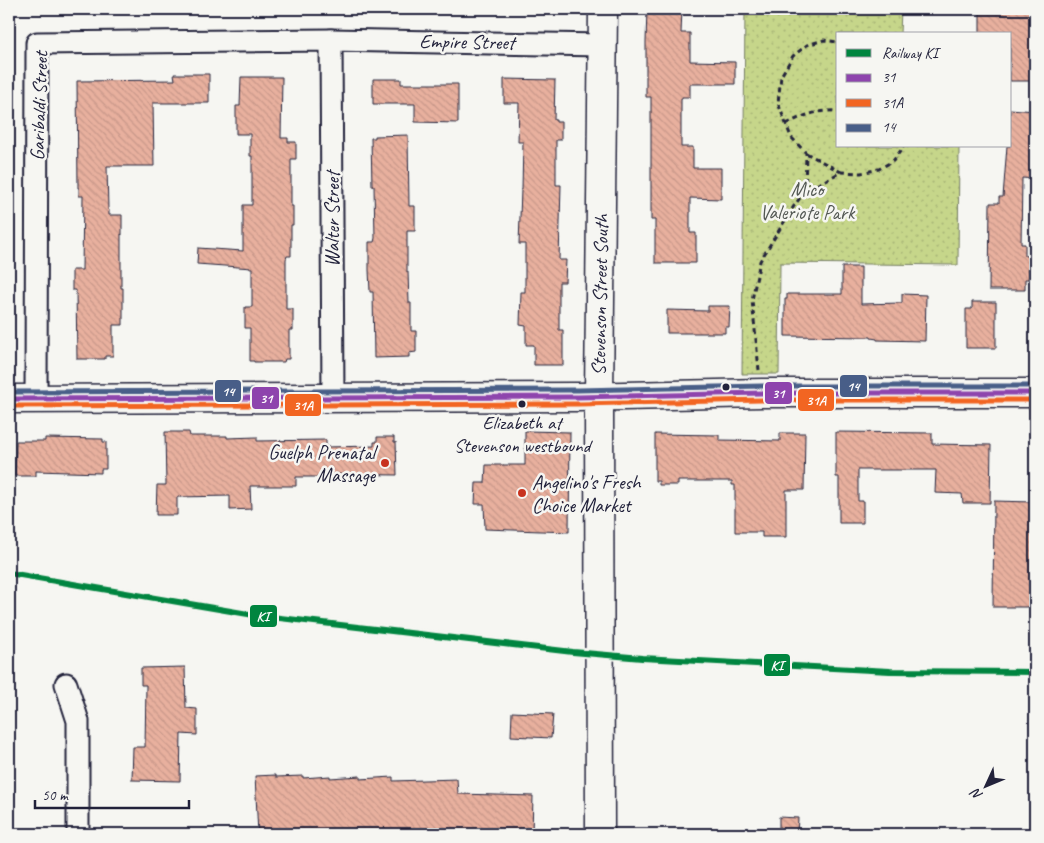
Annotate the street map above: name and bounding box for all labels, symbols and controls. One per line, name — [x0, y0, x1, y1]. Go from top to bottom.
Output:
street label: Empire Street — [419, 29, 518, 55]
legend — [836, 32, 1012, 148]
text: Railway KI — [882, 44, 942, 63]
street label: Garibaldi Street — [25, 49, 53, 161]
text: 31 — [882, 68, 897, 87]
text: 31A — [882, 94, 905, 113]
text: 14 — [882, 118, 897, 137]
street label: Walter Street — [320, 168, 345, 267]
park label: Mico Valeriote Park — [760, 177, 856, 225]
street label: Stevenson Street South — [586, 213, 614, 376]
line badge: 14 — [839, 374, 868, 398]
text: 14 — [847, 378, 861, 395]
line badge: 14 — [214, 379, 242, 403]
line badge: 31 — [764, 381, 793, 405]
unlabelled marker — [721, 382, 731, 392]
text: 14 — [222, 383, 236, 400]
text: 31 — [772, 385, 786, 402]
line badge: 31 — [251, 386, 280, 410]
line badge: 31A — [797, 388, 835, 412]
text: 31 — [260, 390, 274, 407]
text: 31A — [806, 392, 827, 409]
line badge: 31A — [284, 393, 322, 417]
text: 31A — [293, 397, 314, 414]
marker: Elizabeth at Stevenson westbound — [517, 399, 527, 409]
place label: Elizabeth at Stevenson westbound — [454, 411, 594, 458]
place label: Guelph Prenatal Massage — [268, 440, 379, 488]
marker: Guelph Prenatal Massage — [379, 457, 391, 469]
place label: Angelino's Fresh Choice Market — [532, 470, 642, 518]
marker: Angelino's Fresh Choice Market — [516, 487, 528, 499]
line badge: KI — [249, 604, 278, 628]
text: KI — [257, 608, 273, 625]
line badge: KI — [763, 653, 791, 677]
text: KI — [771, 657, 787, 674]
north arrow — [962, 760, 1012, 810]
scale bar — [35, 778, 189, 810]
text: N — [966, 784, 986, 804]
text: 50 m — [42, 786, 69, 805]

